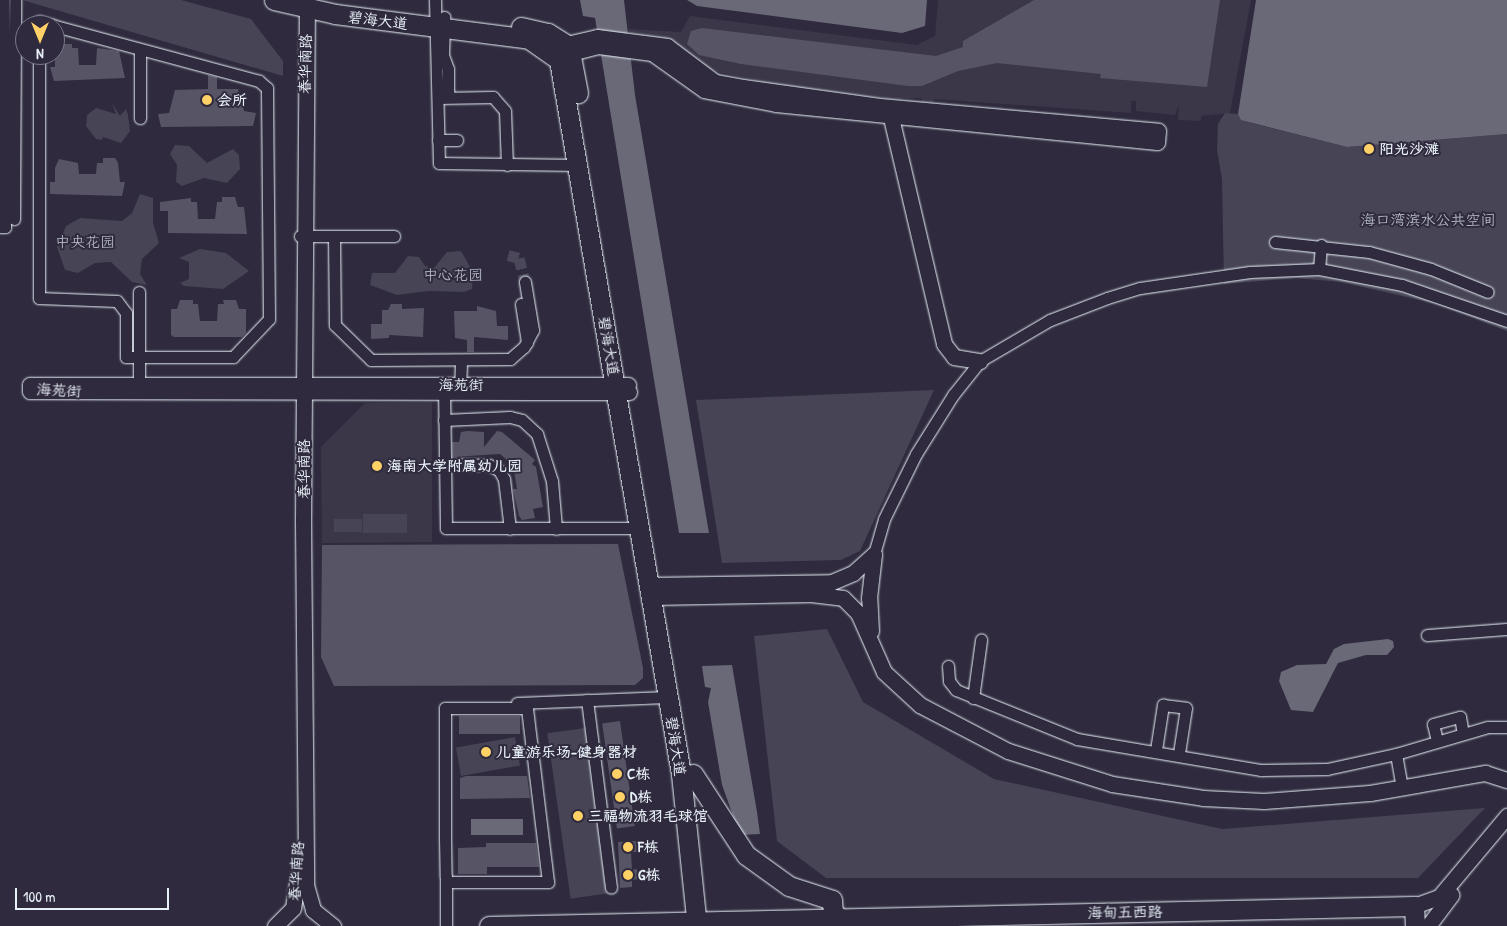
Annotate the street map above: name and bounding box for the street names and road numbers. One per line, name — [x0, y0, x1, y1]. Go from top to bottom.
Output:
street label: 碧海大道 — [347, 7, 409, 33]
street label: 春华南路 — [295, 34, 315, 94]
street label: 碧海大道 — [595, 315, 623, 377]
street label: 海苑街 — [439, 376, 483, 394]
street label: 海苑街 — [36, 380, 82, 400]
street label: 春华南路 — [295, 439, 313, 499]
street label: 碧海大道 — [662, 715, 690, 777]
street label: 春华南路 — [285, 840, 307, 902]
street label: 海甸五西路 — [1087, 902, 1163, 922]

